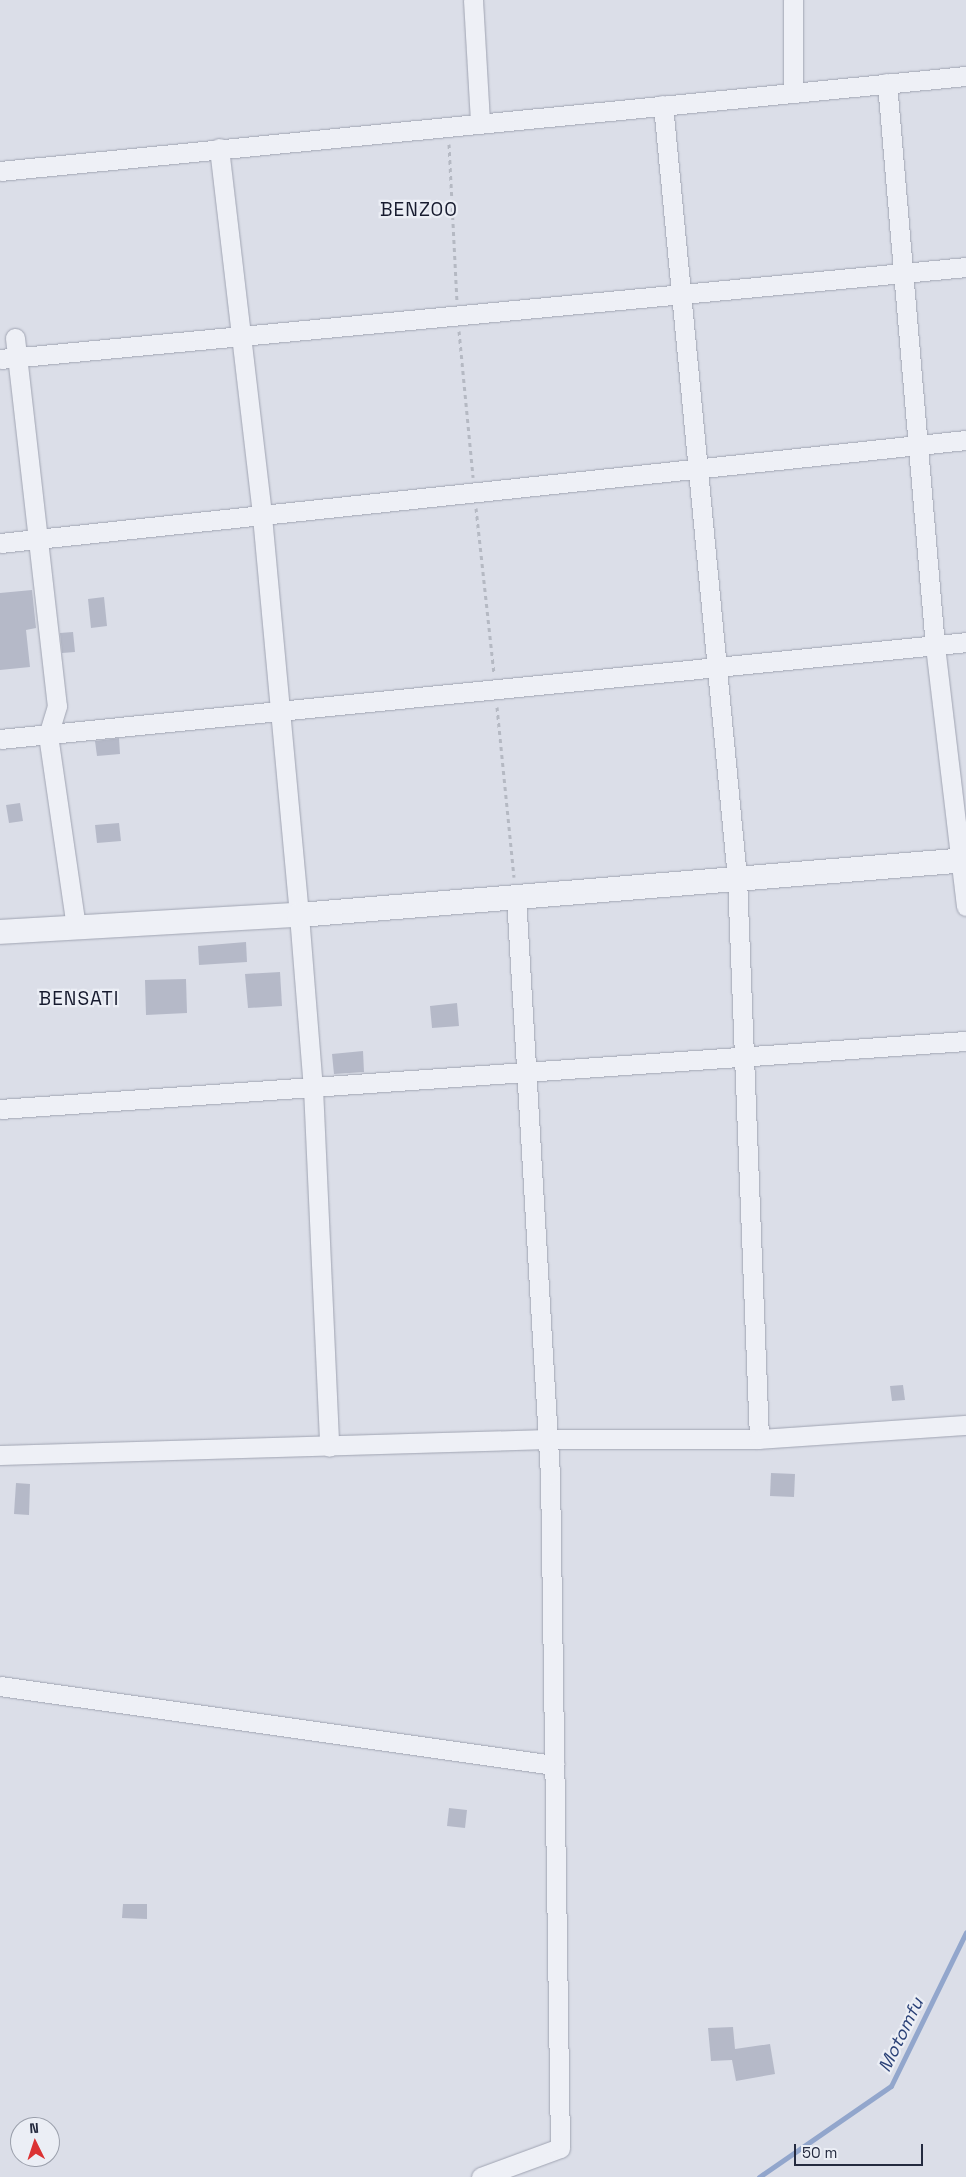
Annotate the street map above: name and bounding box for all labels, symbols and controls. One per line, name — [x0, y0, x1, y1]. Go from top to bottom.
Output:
district label: BENZOO — [379, 199, 459, 221]
district label: BENSATI — [38, 988, 120, 1010]
water label: Motomfu — [874, 1994, 928, 2076]
north arrow — [10, 2117, 60, 2167]
text: N — [29, 2119, 39, 2137]
scale bar — [796, 2134, 925, 2166]
text: 50 m — [802, 2143, 837, 2162]

